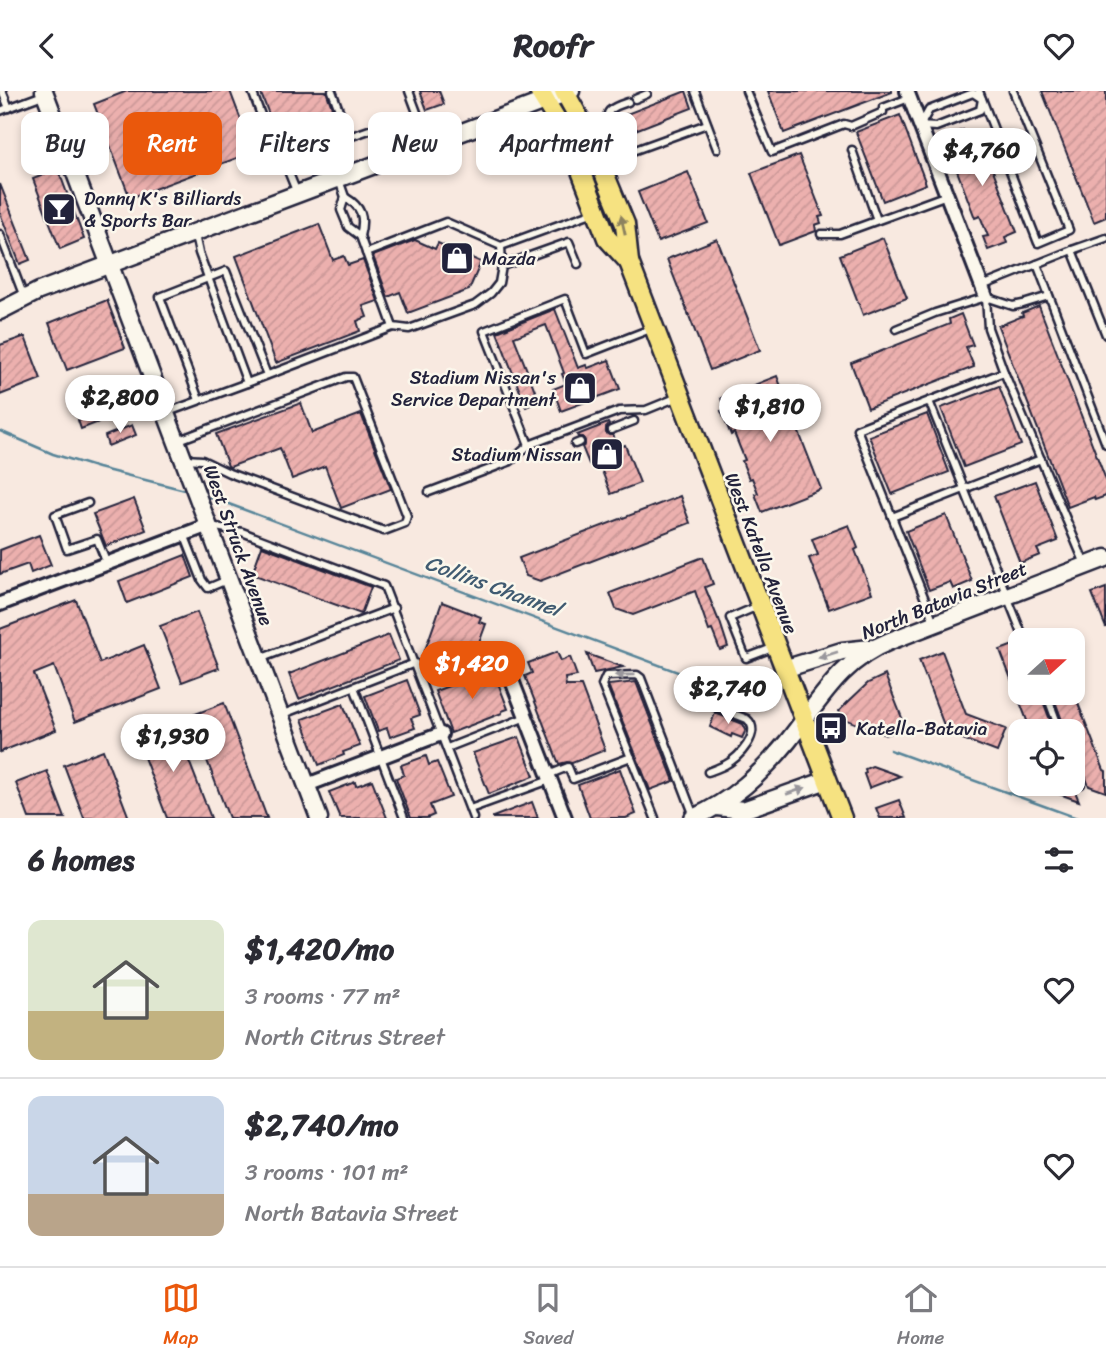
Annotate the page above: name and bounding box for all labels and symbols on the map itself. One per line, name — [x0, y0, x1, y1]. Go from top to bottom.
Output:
pin: $4,760 — [925, 129, 1039, 188]
place label: Danny K's Billiards & Sports Bar — [84, 182, 241, 237]
bar icon: Danny K's Billiards & Sports Bar — [40, 190, 78, 228]
one-way arrow — [618, 214, 629, 236]
shop icon: Mazda — [438, 239, 476, 277]
place label: Mazda — [482, 242, 536, 275]
place label: Stadium Nissan's Service Department — [391, 361, 557, 416]
shop icon: Stadium Nissan's Service Department — [561, 369, 599, 407]
pin: $2,800 — [63, 375, 177, 435]
pin: $1,810 — [713, 385, 827, 444]
shop icon: Stadium Nissan — [588, 435, 626, 473]
place label: Stadium Nissan — [452, 438, 582, 471]
street label: West Struck Avenue — [194, 460, 283, 631]
street label: West Katella Avenue — [716, 468, 808, 639]
water label: Collins Channel — [420, 544, 571, 630]
street label: North Batavia Street — [856, 552, 1032, 649]
north arrow — [1008, 628, 1085, 705]
pin: $1,420 — [415, 641, 529, 701]
one-way arrow — [818, 650, 839, 661]
pin: $2,740 — [671, 667, 785, 726]
one-way arrow — [614, 669, 636, 681]
bus stop icon: Katella-Batavia — [812, 709, 850, 747]
place label: Katella-Batavia — [856, 712, 988, 745]
pin: $1,930 — [116, 715, 230, 774]
one-way arrow — [786, 785, 807, 796]

